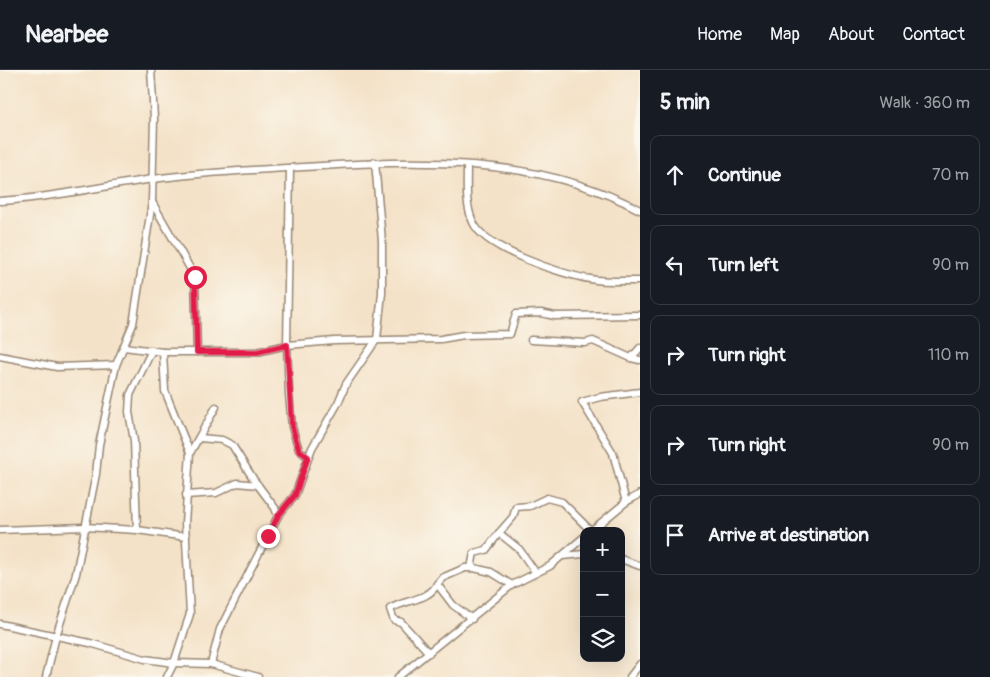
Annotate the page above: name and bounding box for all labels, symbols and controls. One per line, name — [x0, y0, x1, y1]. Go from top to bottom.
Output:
text: Nearbee — [25, 20, 108, 49]
text: Home — [697, 23, 742, 46]
text: Map — [770, 23, 800, 46]
text: About — [828, 23, 874, 46]
text: Contact — [902, 23, 965, 46]
text: 5 min — [660, 89, 710, 116]
text: Walk · 360 m — [879, 93, 970, 113]
icon: ahead — [661, 161, 689, 189]
text: Continue — [708, 163, 781, 187]
text: 70 m — [932, 165, 969, 185]
icon: left — [661, 251, 689, 279]
text: Turn left — [708, 253, 778, 277]
text: 90 m — [932, 255, 969, 275]
route start — [184, 266, 207, 289]
icon: right — [661, 341, 689, 369]
text: Turn right — [708, 343, 786, 367]
text: 110 m — [928, 345, 969, 365]
icon: right — [661, 431, 689, 459]
text: Turn right — [708, 433, 786, 457]
text: 90 m — [932, 435, 969, 455]
icon: arrive — [661, 521, 689, 549]
text: Arrive at destination — [708, 523, 869, 547]
route end — [257, 525, 280, 548]
map controls — [580, 527, 625, 662]
button: + — [580, 527, 625, 572]
button: − — [580, 572, 625, 617]
button: layers — [580, 617, 625, 662]

